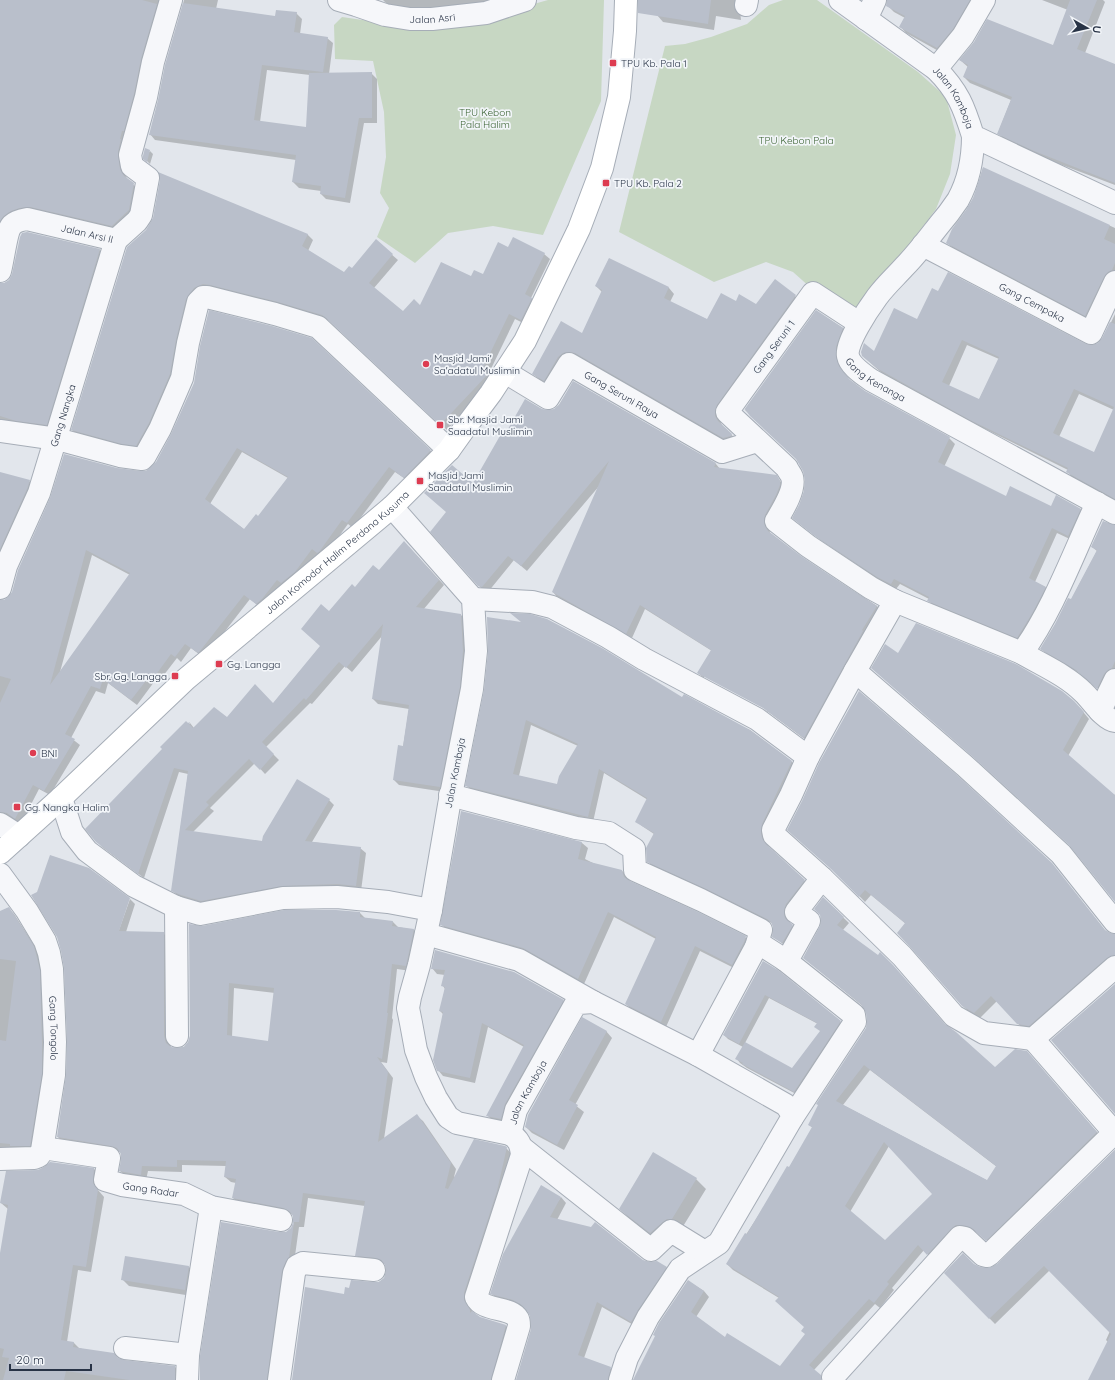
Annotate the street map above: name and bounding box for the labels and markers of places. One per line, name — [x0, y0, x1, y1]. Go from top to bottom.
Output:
place label: TPU Kb. Pala 1 — [621, 57, 687, 70]
marker: TPU Kb. Pala 1 — [608, 58, 618, 68]
place label: TPU Kb. Pala 2 — [614, 177, 682, 190]
marker: TPU Kb. Pala 2 — [601, 178, 611, 188]
place label: Masjid Jami' Sa'adatul Muslimin — [434, 352, 520, 377]
marker: Masjid Jami' Sa'adatul Muslimin — [421, 359, 431, 369]
place label: Sbr. Masjid Jami Saadatul Muslimin — [448, 413, 532, 438]
marker: Sbr. Masjid Jami Saadatul Muslimin — [435, 420, 445, 430]
place label: Masjid Jami Saadatul Muslimin — [428, 469, 512, 494]
marker: Masjid Jami Saadatul Muslimin — [415, 476, 425, 486]
place label: Gg. Langga — [227, 658, 280, 671]
marker: Gg. Langga — [214, 659, 224, 669]
place label: Sbr. Gg. Langga — [95, 670, 167, 683]
marker: Sbr. Gg. Langga — [170, 671, 180, 681]
place label: BNI — [41, 747, 57, 760]
marker: BNI — [28, 748, 38, 758]
place label: Gg. Nangka Halim — [25, 801, 109, 814]
marker: Gg. Nangka Halim — [12, 802, 22, 812]

